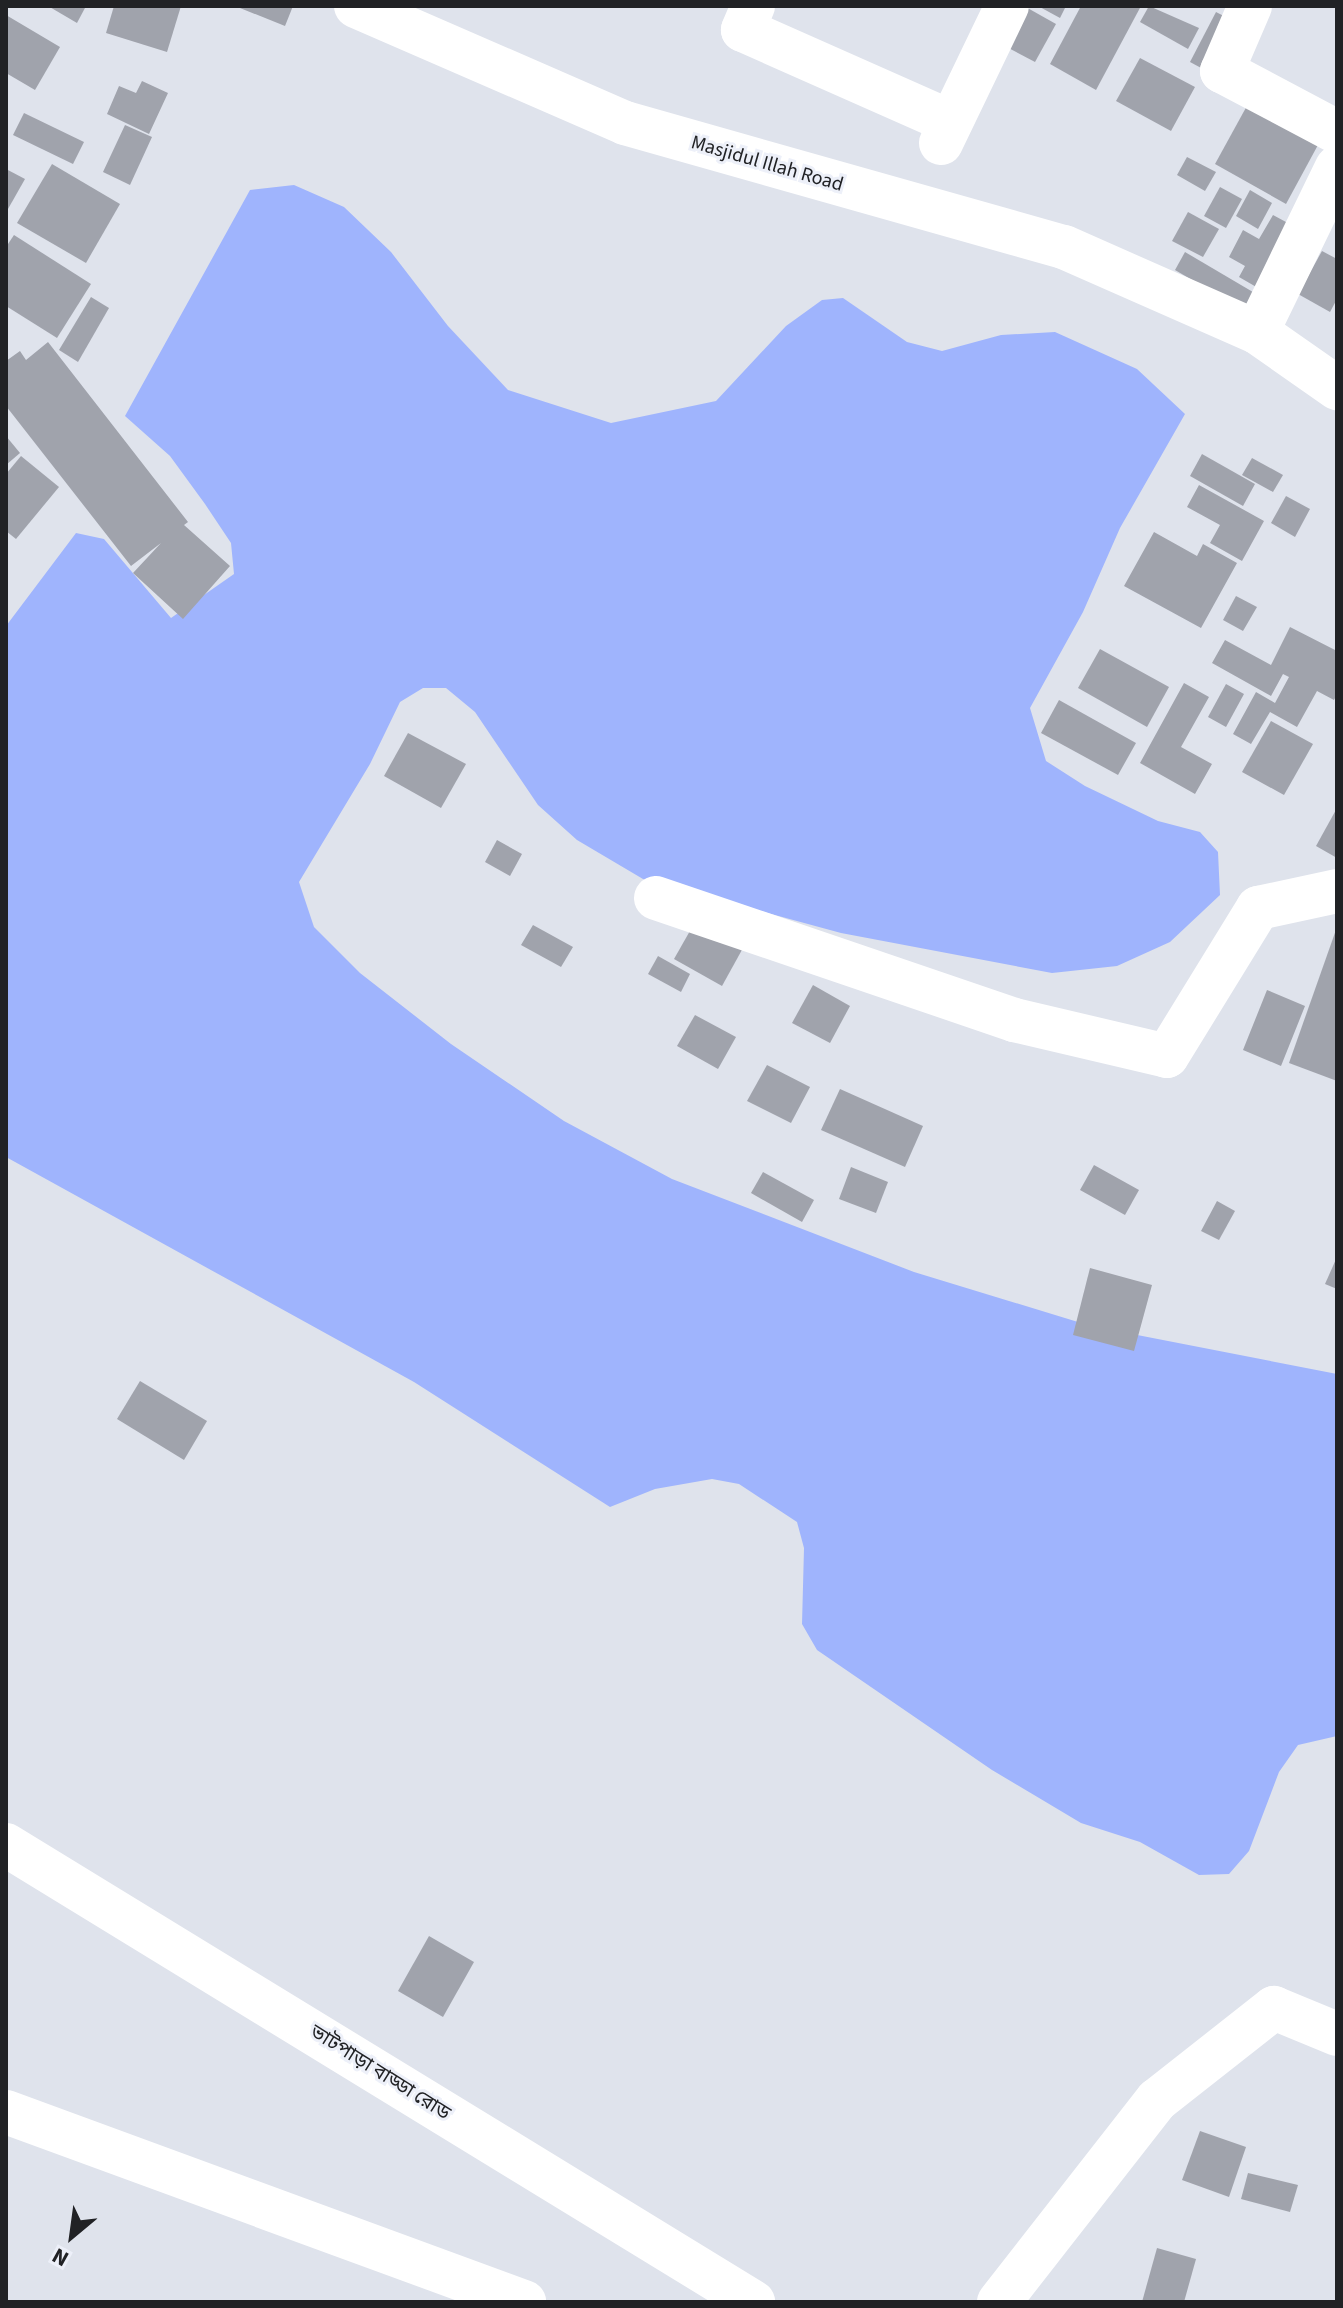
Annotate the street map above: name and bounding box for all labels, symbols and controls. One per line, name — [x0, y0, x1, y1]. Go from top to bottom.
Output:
street label: Masjidul Illah Road — [688, 131, 846, 197]
street label: ভাটপাড়া বাড্ডা রোড — [305, 2020, 455, 2126]
north arrow — [32, 2196, 112, 2276]
text: N — [46, 2239, 75, 2275]

